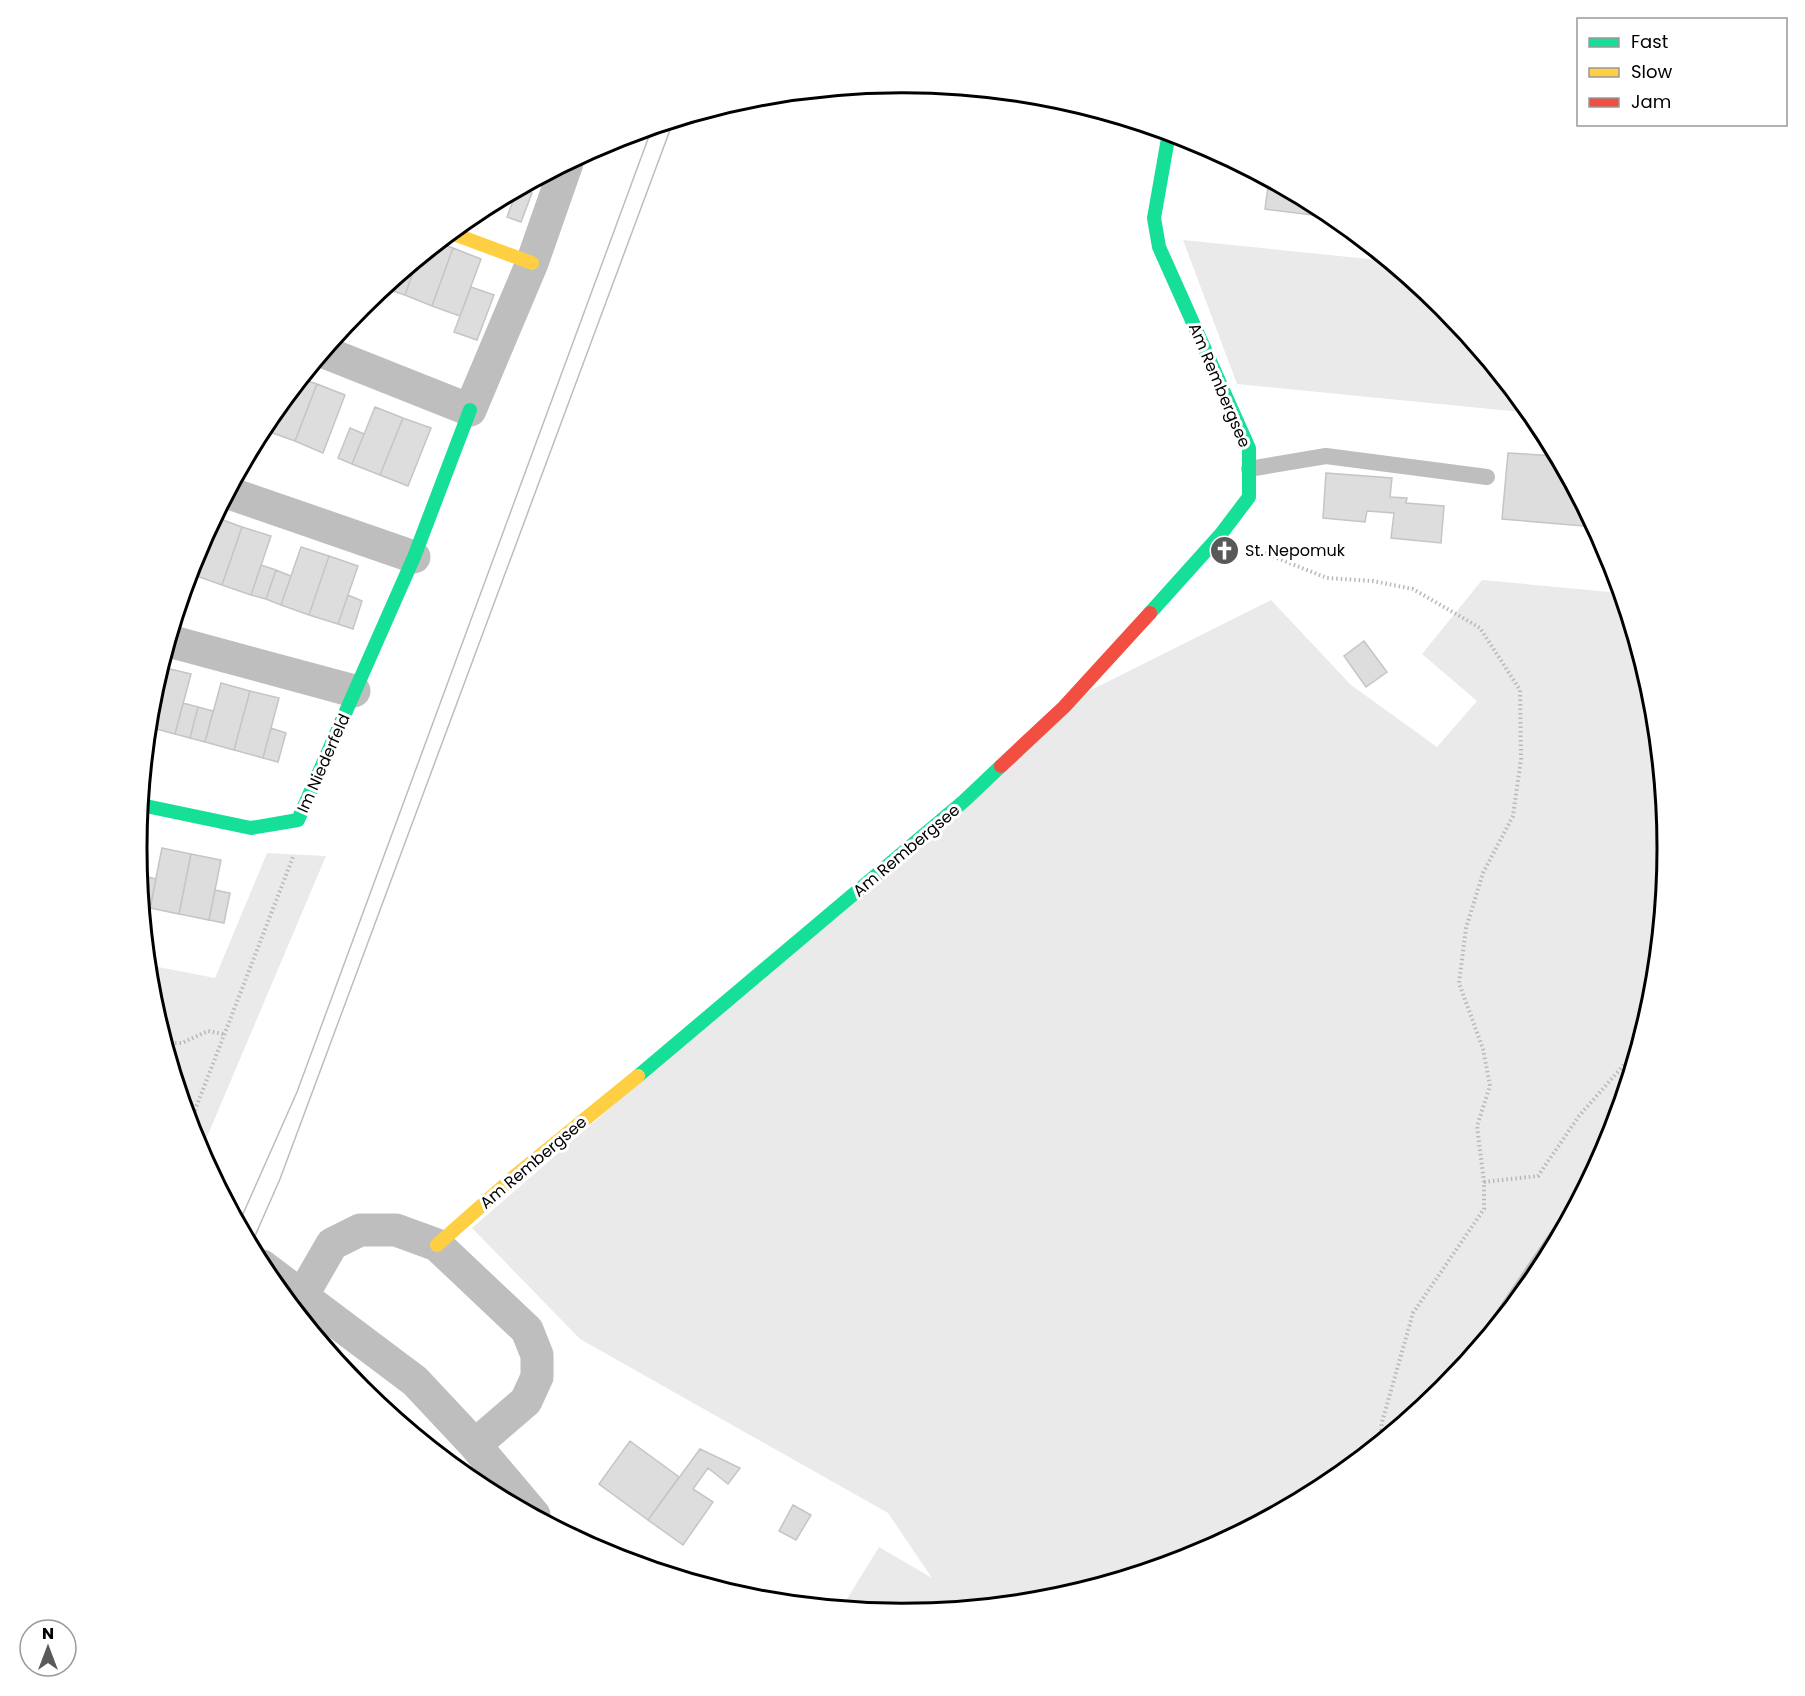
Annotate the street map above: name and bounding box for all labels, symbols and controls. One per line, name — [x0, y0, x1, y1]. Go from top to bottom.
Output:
legend — [1577, 18, 1787, 126]
text: Fast — [1631, 29, 1668, 54]
text: Slow — [1631, 59, 1673, 84]
text: Jam — [1631, 89, 1671, 114]
street label: Am Rembergsee — [1183, 319, 1256, 451]
church icon: St. Nepomuk — [1208, 534, 1240, 566]
place label: St. Nepomuk — [1245, 539, 1346, 562]
street label: Im Niederfeld — [291, 710, 356, 816]
street label: Am Rembergsee — [848, 799, 965, 902]
street label: Am Rembergsee — [475, 1111, 592, 1214]
north arrow — [18, 1618, 78, 1678]
text: N — [42, 1622, 54, 1645]

